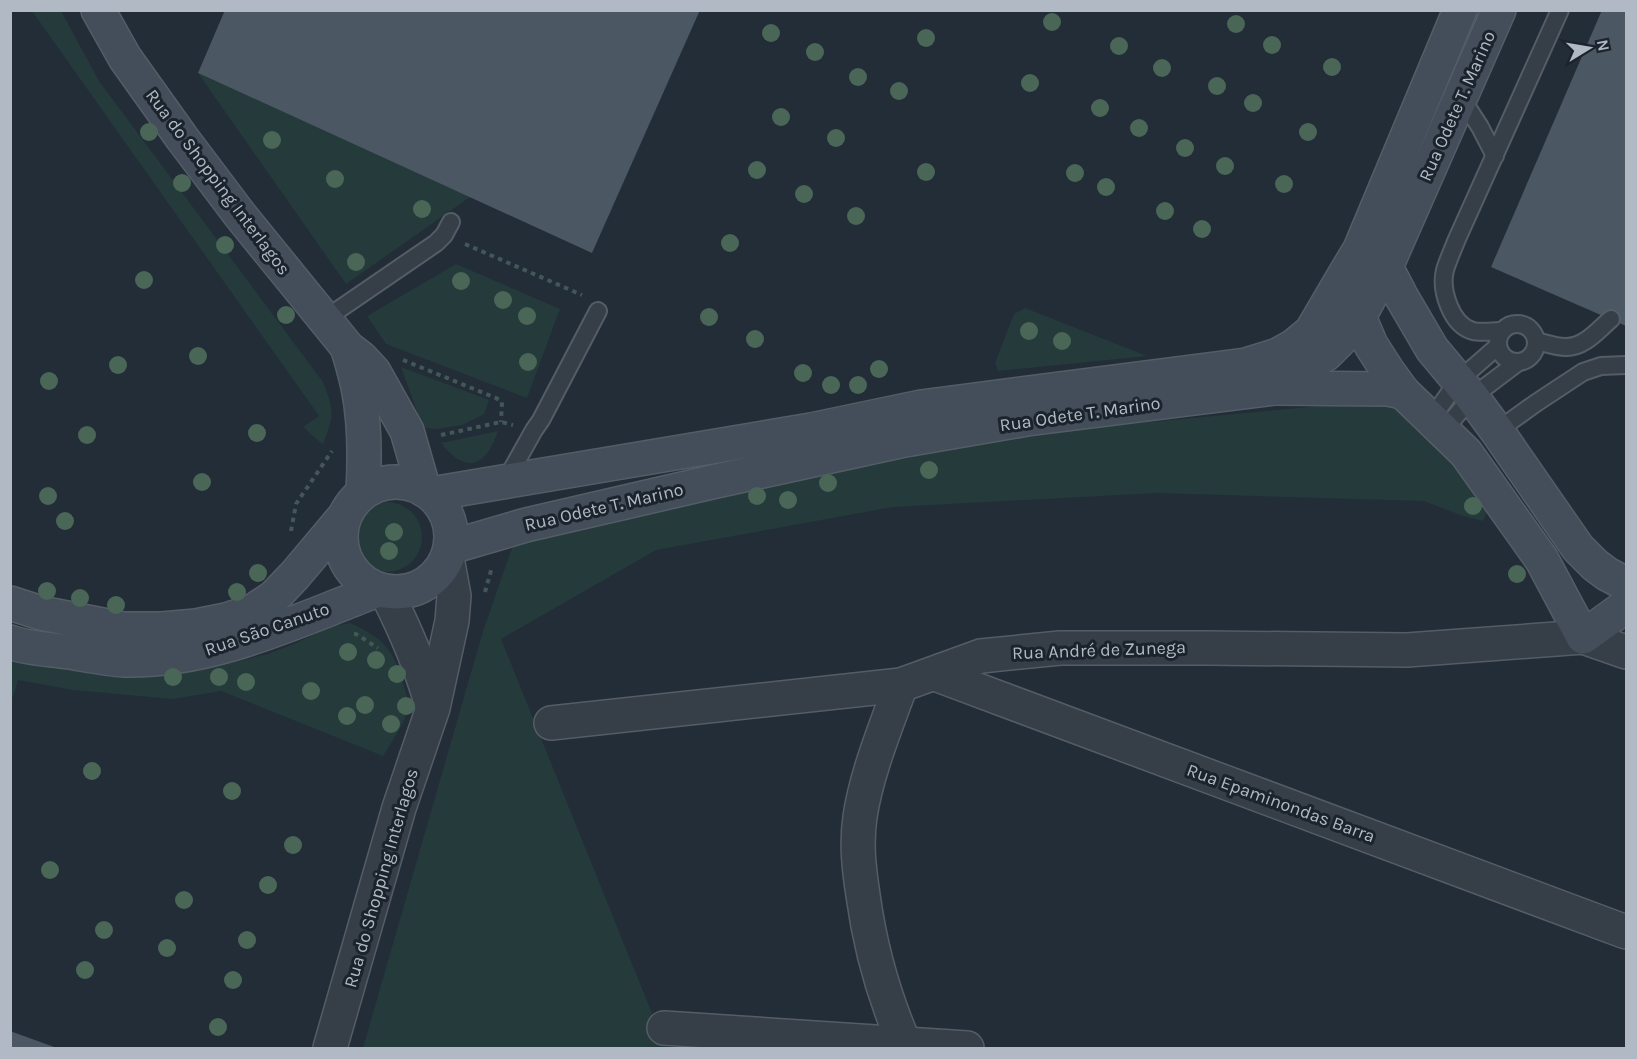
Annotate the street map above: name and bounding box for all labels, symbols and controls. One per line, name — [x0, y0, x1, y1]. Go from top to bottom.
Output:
north arrow — [1559, 18, 1619, 78]
street label: Rua Odete T. Marino — [1414, 27, 1500, 185]
text: N — [1593, 38, 1614, 53]
street label: Rua do Shopping Interlagos — [141, 85, 295, 279]
street label: Rua Odete T. Marino — [998, 392, 1162, 436]
street label: Rua Odete T. Marino — [523, 478, 685, 536]
street label: Rua São Canuto — [202, 597, 332, 661]
street label: Rua André de Zunega — [1012, 636, 1186, 664]
street label: Rua Epaminondas Barra — [1184, 759, 1378, 847]
street label: Rua do Shopping Interlagos — [339, 766, 423, 990]

